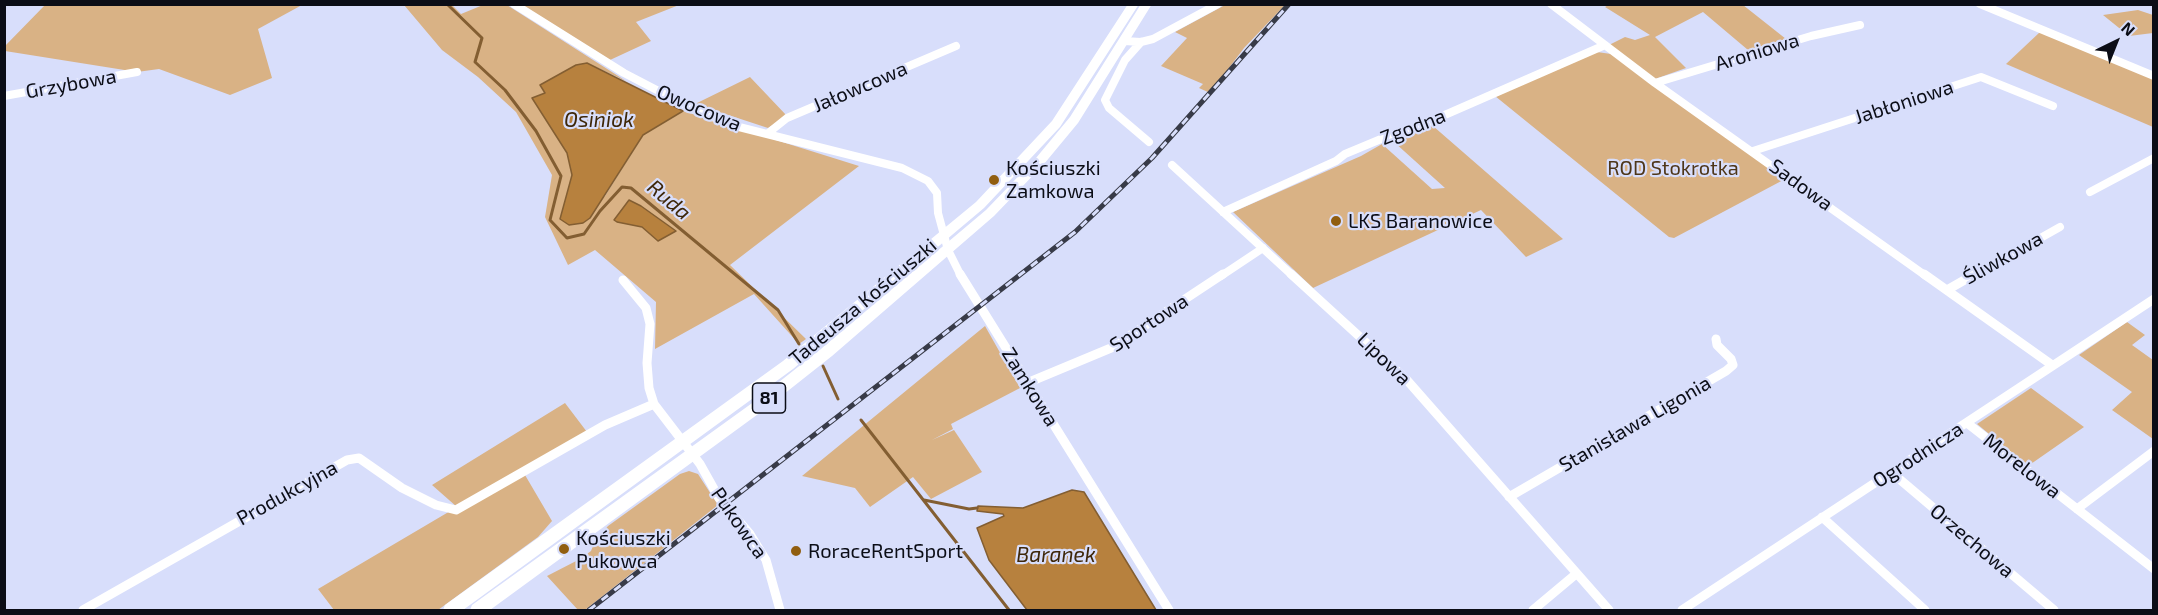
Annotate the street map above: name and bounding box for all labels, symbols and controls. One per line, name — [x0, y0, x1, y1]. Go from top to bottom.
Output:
north arrow — [2086, 12, 2146, 72]
text: N — [2118, 18, 2139, 39]
street label: Aroniowa — [1712, 28, 1802, 76]
street label: Jałowcowa — [809, 56, 911, 118]
street label: Grzybowa — [24, 64, 118, 104]
street label: Jabłoniowa — [1852, 75, 1956, 129]
street label: Owocowa — [653, 79, 745, 137]
street label: Zgodna — [1377, 104, 1449, 150]
water label: Osiniok — [564, 107, 634, 133]
street label: Sadowa — [1765, 154, 1837, 216]
place label: Kościuszki Zamkowa — [1006, 156, 1101, 203]
park label: ROD Stokrotka — [1607, 156, 1739, 180]
marker: Kościuszki Zamkowa — [987, 173, 1001, 187]
water label: Ruda — [642, 175, 696, 225]
place label: LKS Baranowice — [1348, 209, 1493, 233]
marker: LKS Baranowice — [1329, 214, 1343, 228]
street label: Śliwkowa — [1959, 226, 2047, 290]
street label: Tadeusza Kościuszki — [784, 233, 942, 371]
street label: Sportowa — [1105, 289, 1193, 357]
street label: Lipowa — [1352, 328, 1416, 390]
street label: Zamkowa — [996, 343, 1064, 431]
street label: Stanisława Ligonia — [1555, 371, 1715, 477]
road number: 81 — [752, 383, 786, 413]
street label: Ogrodnicza — [1868, 417, 1968, 493]
street label: Morelowa — [1978, 428, 2066, 504]
street label: Produkcyjna — [232, 455, 342, 531]
street label: Pukowca — [706, 483, 772, 563]
street label: Orzechowa — [1925, 499, 2019, 583]
place label: Kościuszki Pukowca — [576, 526, 671, 573]
place label: RoraceRentSport — [808, 539, 963, 563]
marker: Kościuszki Pukowca — [557, 542, 571, 556]
water label: Baranek — [1016, 542, 1096, 568]
marker: RoraceRentSport — [789, 544, 803, 558]

